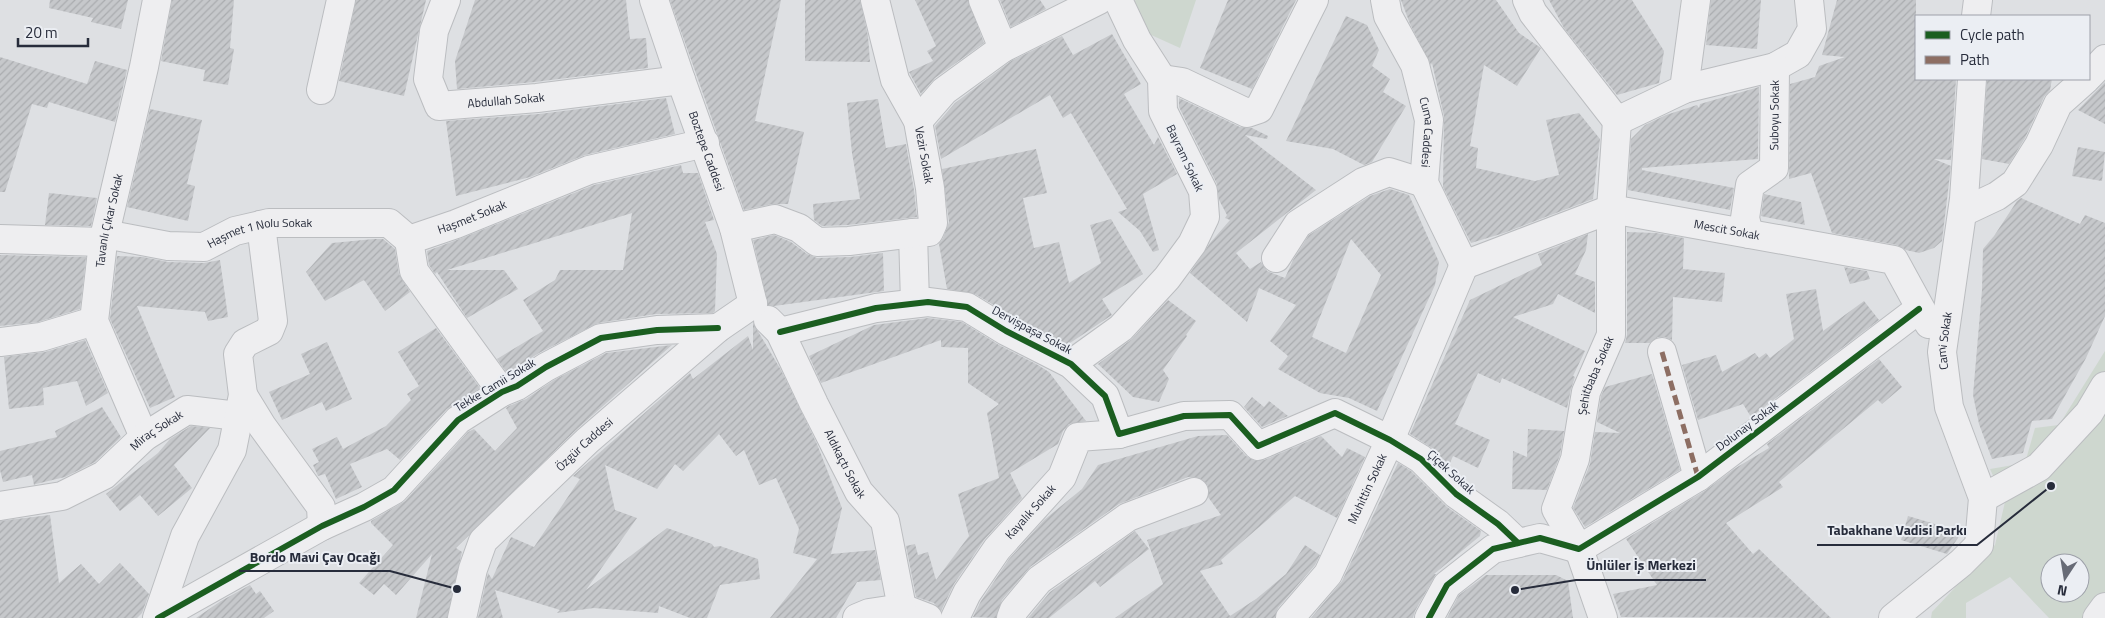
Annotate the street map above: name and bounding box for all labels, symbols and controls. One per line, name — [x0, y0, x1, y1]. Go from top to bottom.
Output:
scale bar — [18, 15, 88, 47]
legend — [1915, 15, 2090, 80]
text: 20 m — [25, 21, 58, 44]
text: Cycle path — [1960, 23, 2025, 46]
text: Path — [1960, 48, 1990, 71]
street label: Suboyu Sokak — [1764, 80, 1784, 151]
street label: Abdullah Sokak — [467, 87, 546, 113]
street label: Cuma Caddesi — [1414, 95, 1439, 168]
street label: Boztepe Caddesi — [684, 108, 730, 194]
street label: Bayram Sokak — [1162, 121, 1209, 195]
street label: Vezir Sokak — [910, 125, 939, 185]
street label: Tavanlı Çıkar Sokak — [90, 171, 128, 268]
street label: Haşmet Sokak — [435, 194, 509, 239]
street label: Haşmet 1 Nolu Sokak — [203, 213, 313, 253]
street label: Mescit Sokak — [1692, 214, 1762, 245]
street label: Dervişpaşa Sokak — [989, 300, 1076, 359]
street label: Cami Sokak — [1931, 310, 1957, 371]
street label: Şehitbaba Sokak — [1572, 333, 1619, 416]
street label: Tekke Camii Sokak — [450, 353, 539, 416]
street label: Dolunay Sokak — [1711, 395, 1782, 456]
street label: Miraç Sokak — [125, 405, 187, 455]
street label: Özgür Caddesi — [551, 413, 617, 475]
street label: Aldıkaçtı Sokak — [819, 426, 871, 503]
street label: Çiçek Sokak — [1423, 445, 1480, 499]
street label: Muhittin Sokak — [1342, 450, 1392, 527]
street label: Kayalık Sokak — [1000, 480, 1060, 543]
callout: Tabakhane Vadisi Parkı — [1817, 516, 1977, 545]
text: Tabakhane Vadisi Parkı — [1827, 519, 1967, 540]
callout: Bordo Mavi Çay Ocağı — [239, 542, 390, 571]
text: Bordo Mavi Çay Ocağı — [250, 546, 380, 567]
callout: Ünlüler İş Merkezi — [1576, 551, 1706, 580]
north arrow — [2040, 553, 2090, 603]
text: Ünlüler İş Merkezi — [1586, 554, 1696, 575]
text: N — [2055, 580, 2069, 602]

